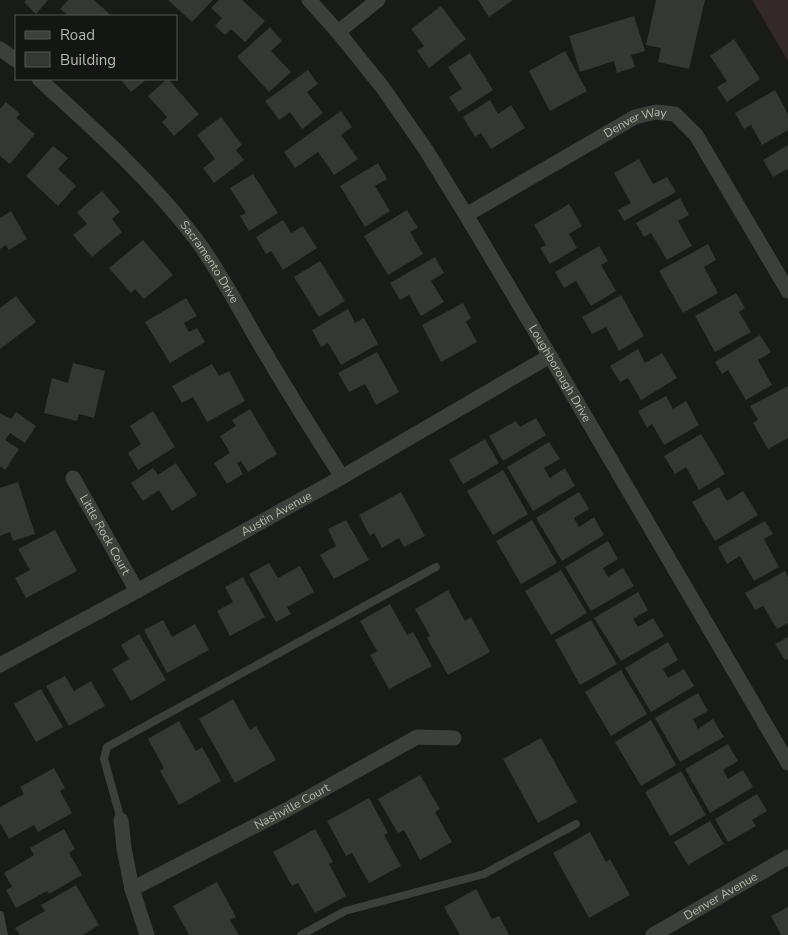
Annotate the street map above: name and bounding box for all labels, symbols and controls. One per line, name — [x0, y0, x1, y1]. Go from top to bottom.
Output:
legend — [15, 15, 178, 80]
text: Road — [60, 25, 95, 45]
text: Building — [60, 50, 116, 70]
street label: Denver Way — [601, 104, 668, 141]
street label: Sacramento Drive — [176, 217, 243, 306]
street label: Loughborough Drive — [525, 322, 595, 425]
street label: Austin Avenue — [238, 487, 315, 540]
street label: Little Rock Court — [76, 492, 134, 578]
street label: Nashville Court — [251, 779, 333, 833]
street label: Denver Avenue — [681, 868, 760, 924]

